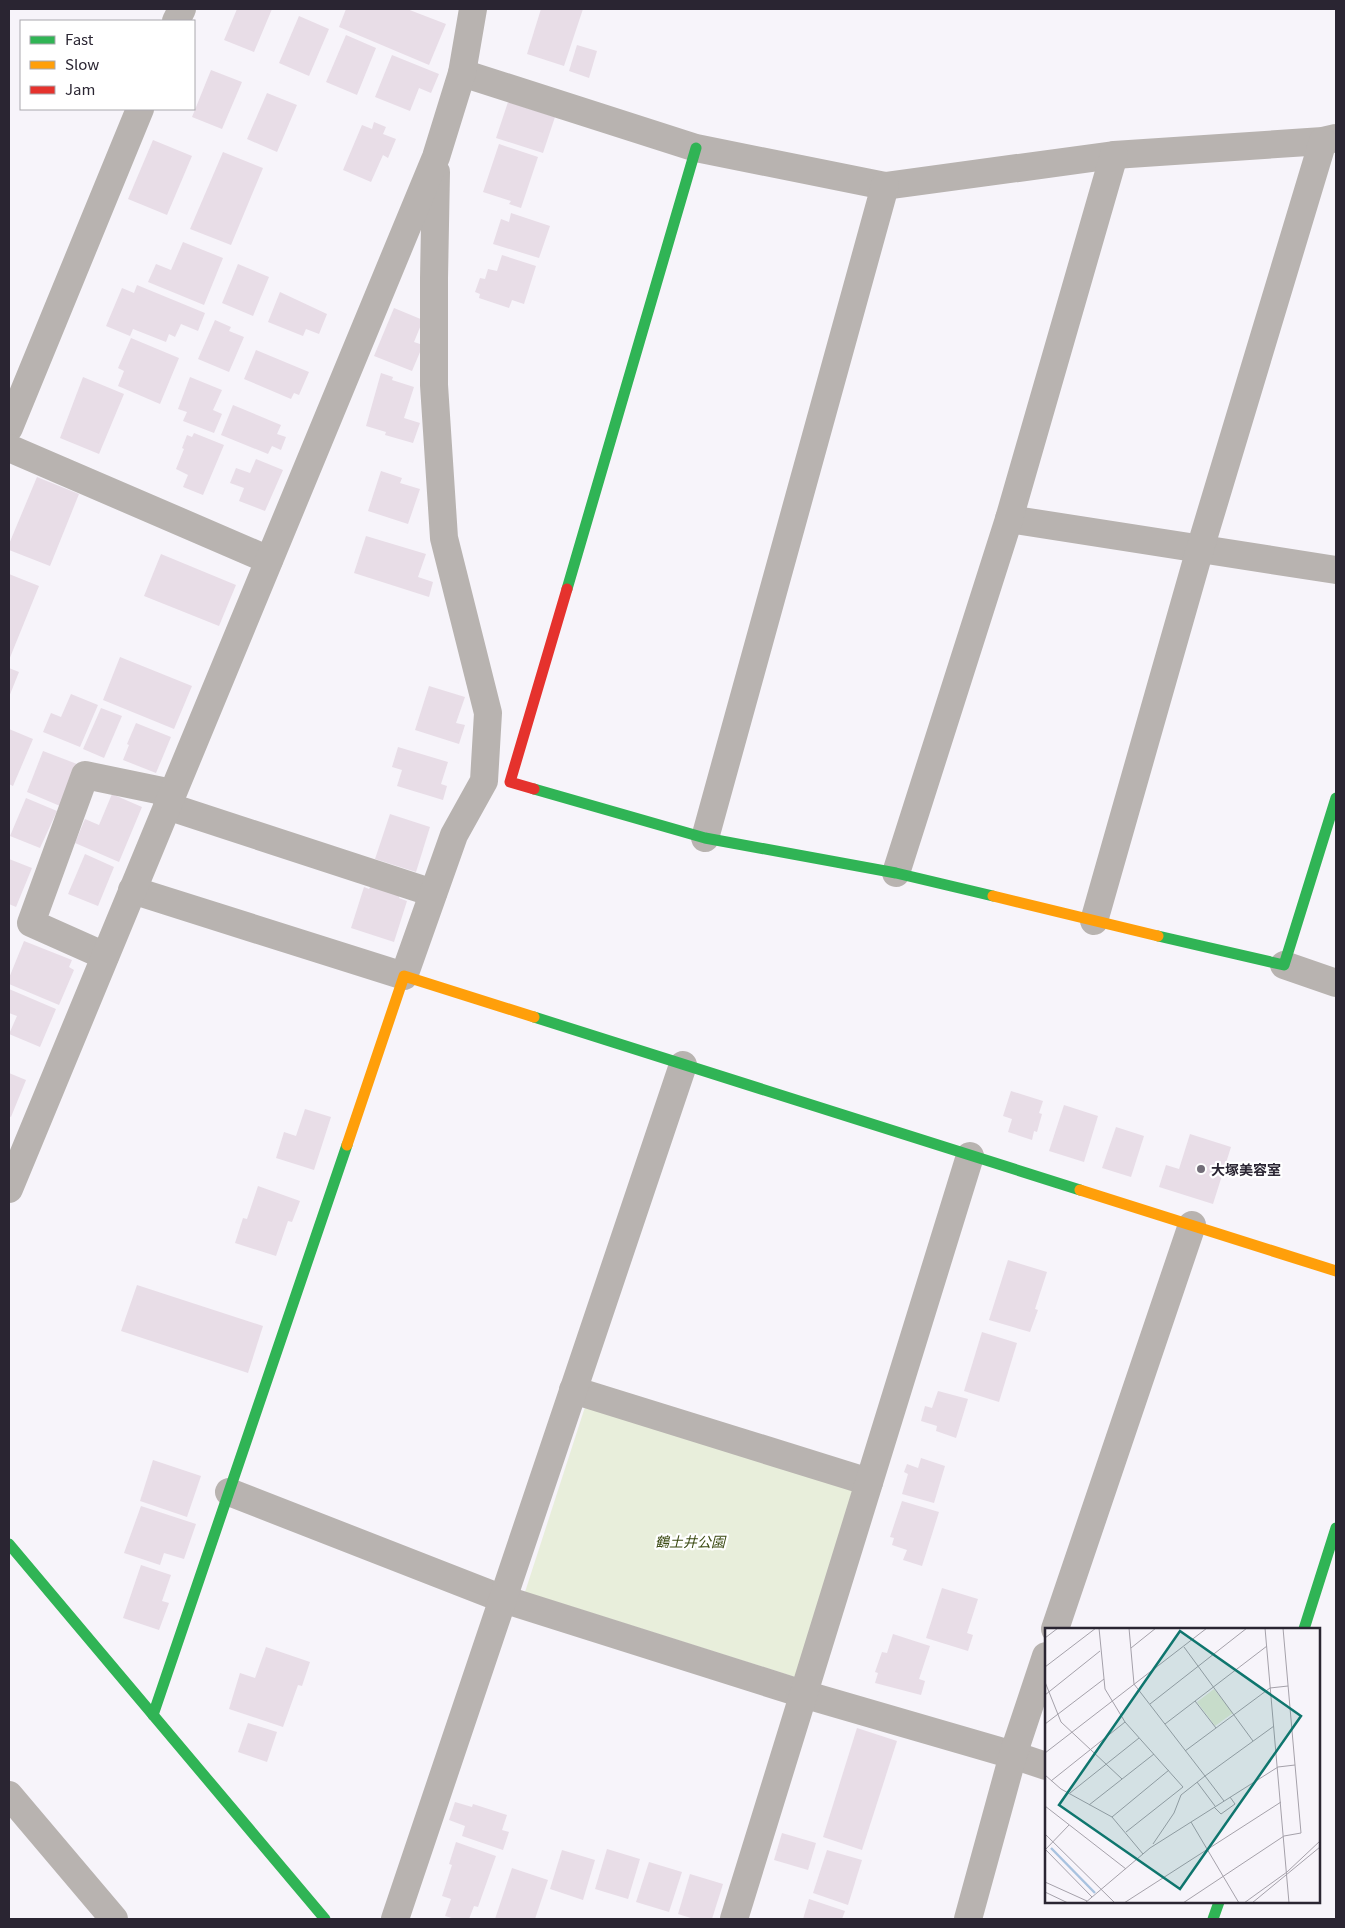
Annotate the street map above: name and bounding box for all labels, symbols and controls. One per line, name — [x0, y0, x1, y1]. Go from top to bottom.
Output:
legend — [20, 20, 195, 110]
text: Fast — [65, 28, 94, 49]
text: Slow — [65, 53, 99, 74]
text: Jam — [65, 78, 95, 99]
place label: 大塚美容室 — [1211, 1159, 1281, 1179]
marker: 大塚美容室 — [1195, 1163, 1207, 1175]
park label: 鶴土井公園 — [655, 1531, 727, 1551]
inset map — [1045, 1628, 1320, 1903]

